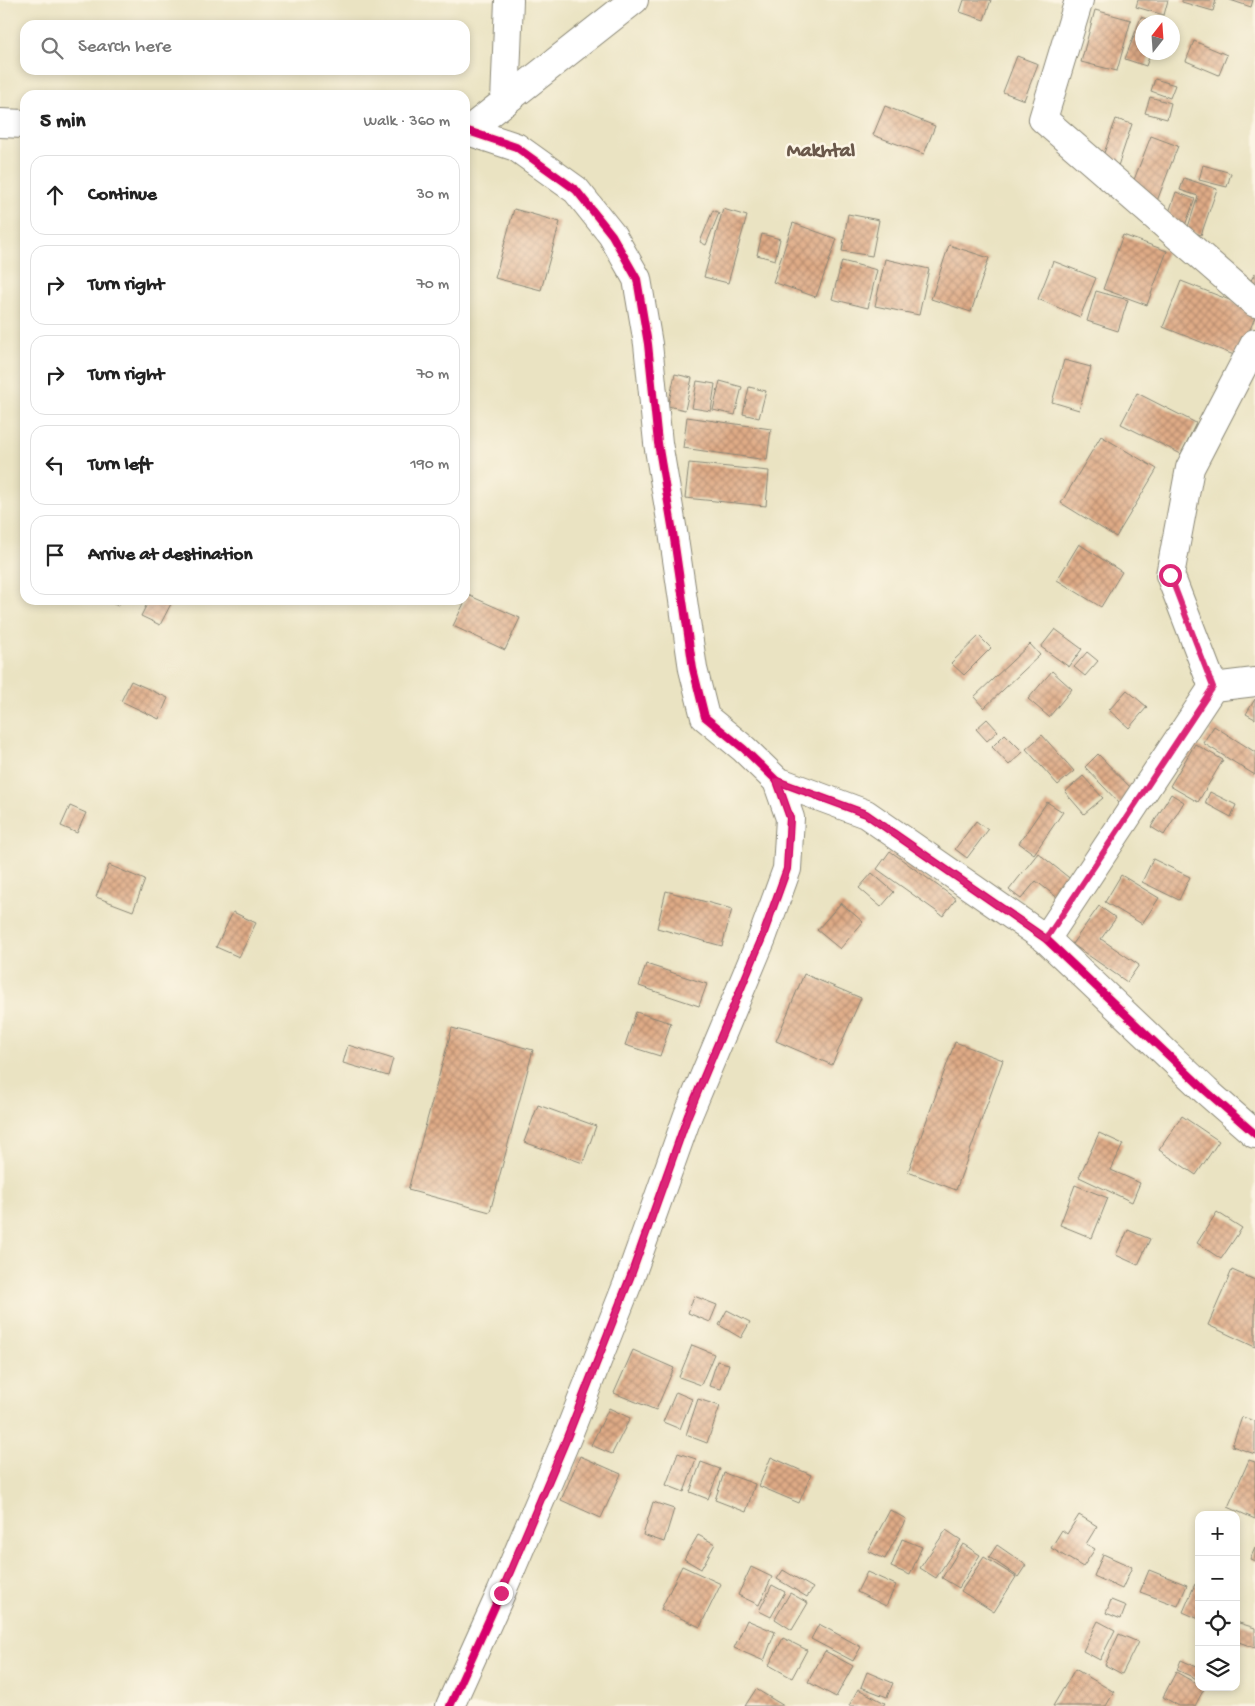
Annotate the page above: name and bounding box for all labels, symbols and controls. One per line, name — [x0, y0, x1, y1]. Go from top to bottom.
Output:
north arrow — [1135, 15, 1180, 60]
search box — [20, 20, 470, 75]
icon: search — [38, 34, 66, 62]
text: Search here — [78, 36, 172, 59]
text: 5 min — [40, 110, 85, 135]
text: Walk · 360 m — [364, 113, 450, 132]
district label: Makhtal — [787, 141, 856, 164]
icon: ahead — [41, 181, 69, 209]
text: Continue — [88, 184, 157, 207]
text: 30 m — [416, 186, 449, 205]
icon: right — [41, 271, 69, 299]
text: Turn right — [88, 274, 164, 297]
text: 70 m — [416, 276, 449, 295]
icon: right — [41, 361, 69, 389]
text: Turn right — [88, 364, 164, 387]
text: 70 m — [416, 366, 449, 385]
icon: left — [41, 451, 69, 479]
text: Turn left — [88, 454, 152, 477]
text: 190 m — [410, 456, 449, 475]
icon: arrive — [41, 541, 69, 569]
text: Arrive at destination — [88, 544, 252, 567]
route start — [1159, 564, 1182, 587]
map controls — [1195, 1511, 1240, 1691]
button: + — [1195, 1511, 1240, 1556]
button: − — [1195, 1556, 1240, 1601]
route end — [490, 1582, 513, 1605]
button: locate — [1195, 1601, 1240, 1646]
button: layers — [1195, 1646, 1240, 1691]

